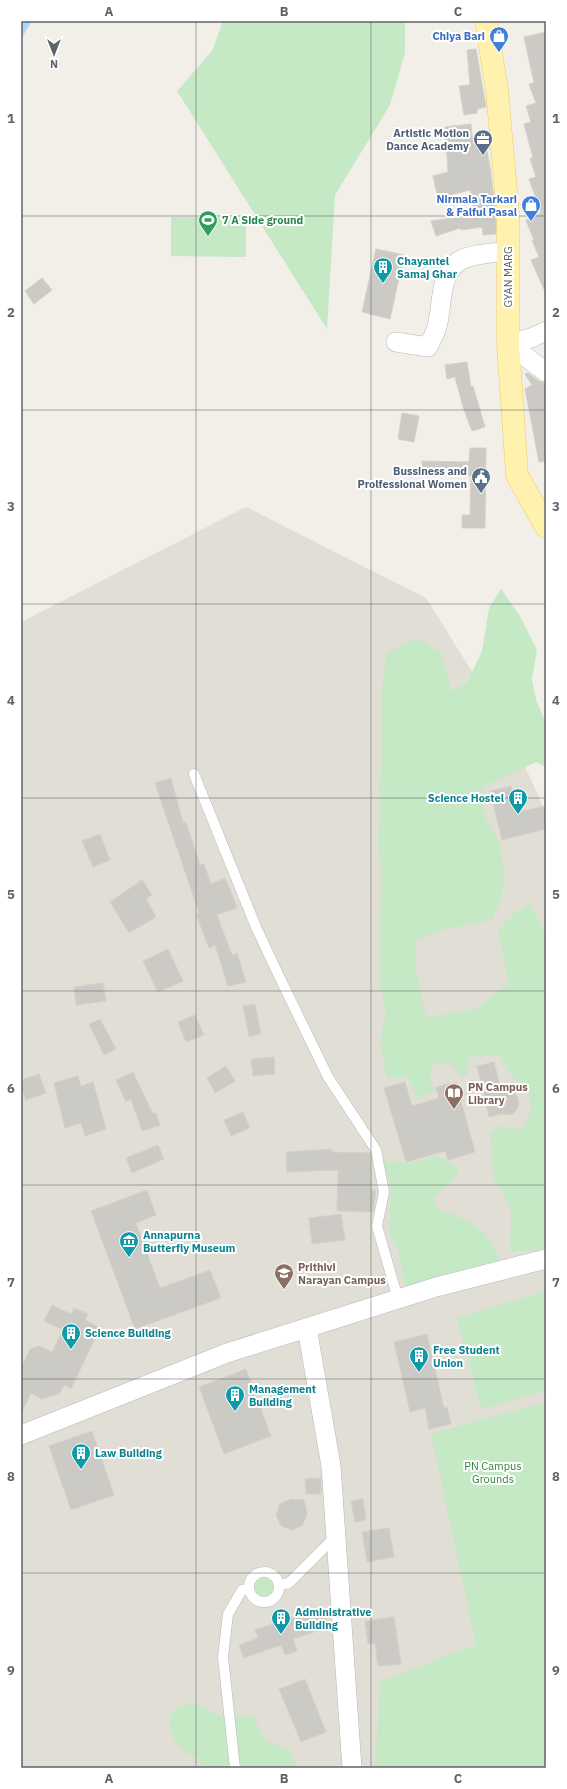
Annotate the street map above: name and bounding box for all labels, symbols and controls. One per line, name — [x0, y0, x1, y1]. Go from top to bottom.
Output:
text: A — [105, 3, 114, 20]
text: B — [280, 3, 289, 20]
text: C — [454, 3, 463, 20]
shop icon: Chiya Bari — [488, 25, 510, 53]
place label: Chiya Bari — [432, 29, 485, 43]
north arrow — [34, 34, 74, 74]
text: N — [50, 57, 58, 71]
text: 1 — [7, 110, 15, 127]
text: 1 — [552, 110, 560, 127]
place label: Artistic Motion Dance Academy — [386, 126, 469, 153]
office icon: Artistic Motion Dance Academy — [472, 128, 494, 156]
place label: Nirmala Tarkari & Falful Pasal — [437, 192, 518, 219]
shop icon: Nirmala Tarkari & Falful Pasal — [520, 194, 542, 222]
sports icon: 7 A Side ground — [197, 209, 219, 237]
place label: 7 A Side ground — [222, 213, 303, 227]
street label: GYAN MARG — [501, 246, 515, 308]
place label: Chayantel Samaj Ghar — [397, 254, 458, 281]
building icon: Chayantel Samaj Ghar — [372, 256, 394, 284]
text: 2 — [7, 304, 15, 321]
text: 2 — [552, 304, 560, 321]
place label: Bussiness and Prolfessional Women — [358, 464, 467, 491]
public building icon: Bussiness and Prolfessional Women — [470, 466, 492, 494]
text: 3 — [7, 498, 15, 515]
text: 3 — [552, 498, 560, 515]
text: 4 — [7, 692, 15, 709]
text: 4 — [552, 692, 560, 709]
building icon: Science Hostel — [507, 787, 529, 815]
place label: Science Hostel — [428, 791, 505, 805]
text: 5 — [7, 886, 15, 903]
text: 5 — [552, 886, 560, 903]
text: 6 — [7, 1080, 15, 1097]
place label: PN Campus Library — [468, 1080, 528, 1107]
text: 6 — [552, 1080, 560, 1097]
library icon: PN Campus Library — [443, 1082, 465, 1110]
place label: Annapurna Butterfly Museum — [143, 1228, 235, 1255]
museum icon: Annapurna Butterfly Museum — [118, 1230, 140, 1258]
place label: Prithivi Narayan Campus — [298, 1260, 386, 1287]
school or university icon: Prithivi Narayan Campus — [273, 1262, 295, 1290]
text: 7 — [7, 1274, 15, 1291]
text: 7 — [552, 1274, 560, 1291]
building icon: Science Building — [60, 1322, 82, 1350]
place label: Science Building — [85, 1326, 172, 1340]
place label: Free Student Union — [433, 1343, 500, 1370]
building icon: Free Student Union — [408, 1345, 430, 1373]
place label: Management Building — [249, 1382, 316, 1409]
building icon: Management Building — [224, 1384, 246, 1412]
building icon: Law Building — [70, 1442, 92, 1470]
place label: Law Building — [95, 1446, 163, 1460]
park label: PN Campus Grounds — [464, 1459, 522, 1486]
text: 8 — [7, 1468, 15, 1485]
text: 8 — [552, 1468, 560, 1485]
place label: Administrative Building — [295, 1605, 371, 1632]
building icon: Administrative Building — [270, 1607, 292, 1635]
text: 9 — [7, 1662, 15, 1679]
text: 9 — [552, 1662, 560, 1679]
text: A — [105, 1770, 114, 1787]
text: B — [280, 1770, 289, 1787]
text: C — [454, 1770, 463, 1787]

